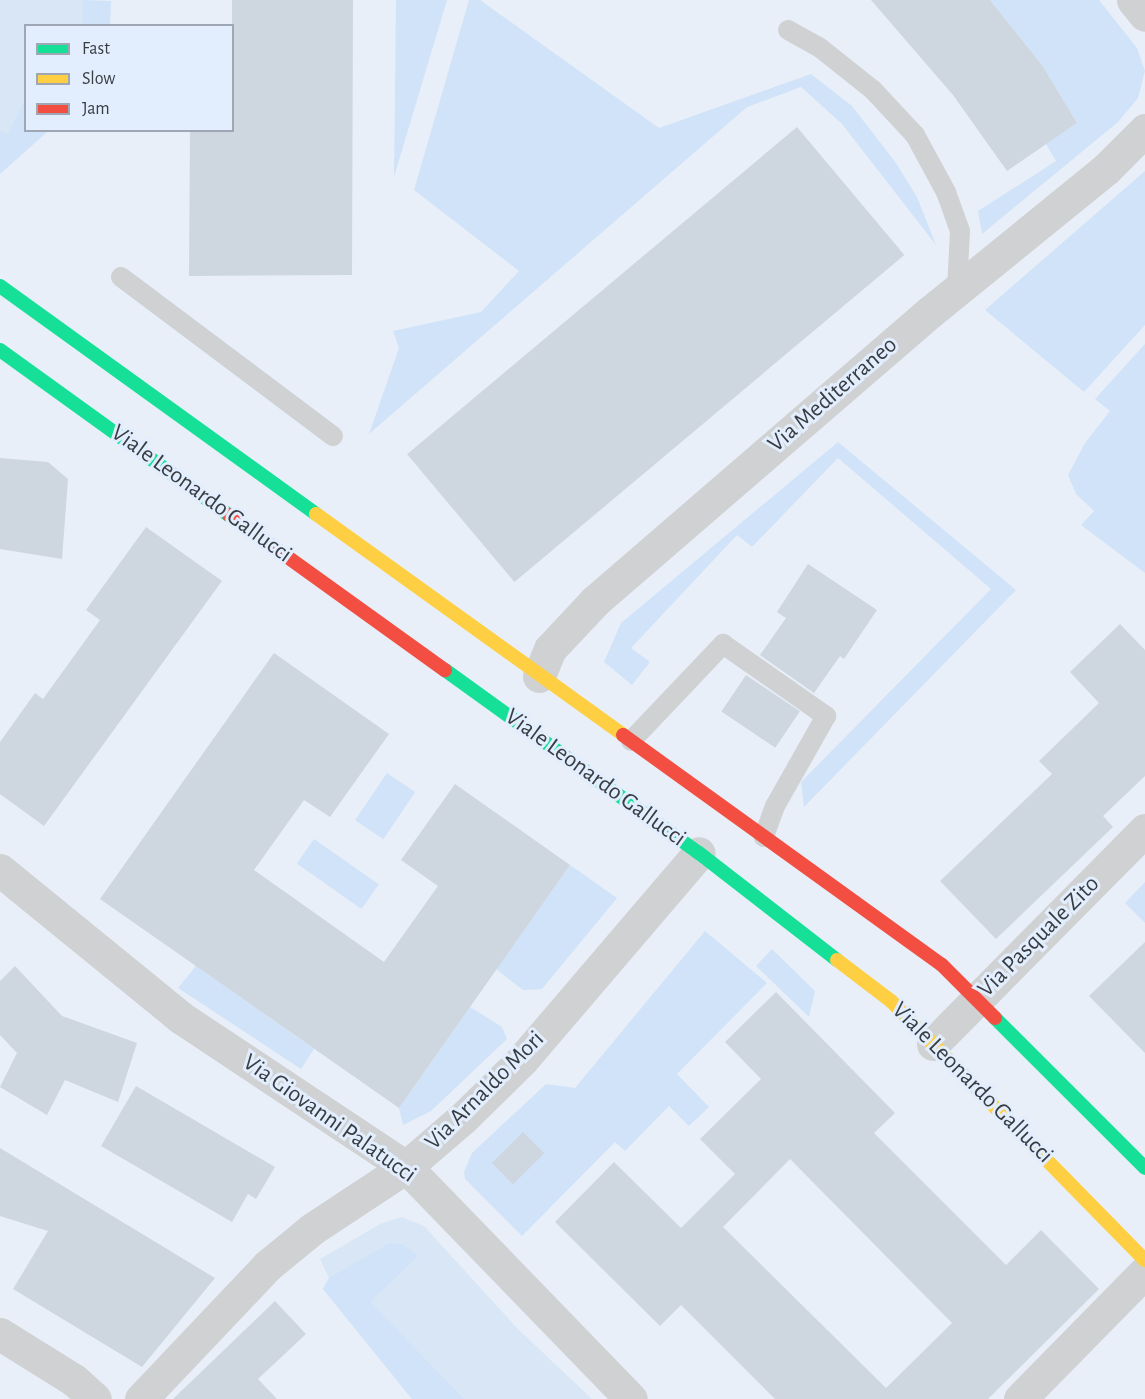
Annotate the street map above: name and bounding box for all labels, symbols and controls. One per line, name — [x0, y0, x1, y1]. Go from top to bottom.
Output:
legend — [24, 24, 234, 132]
text: Fast — [82, 40, 110, 58]
text: Slow — [82, 70, 115, 88]
text: Jam — [82, 100, 110, 118]
street label: Via Mediterraneo — [762, 331, 904, 459]
street label: Viale Leonardo Gallucci — [105, 419, 297, 569]
street label: Viale Leonardo Gallucci — [499, 703, 691, 853]
street label: Via Pasquale Zito — [972, 870, 1106, 1004]
street label: Viale Leonardo Gallucci — [885, 996, 1059, 1170]
street label: Via Arnaldo Mori — [419, 1025, 551, 1157]
street label: Via Giovanni Palatucci — [237, 1048, 421, 1190]

